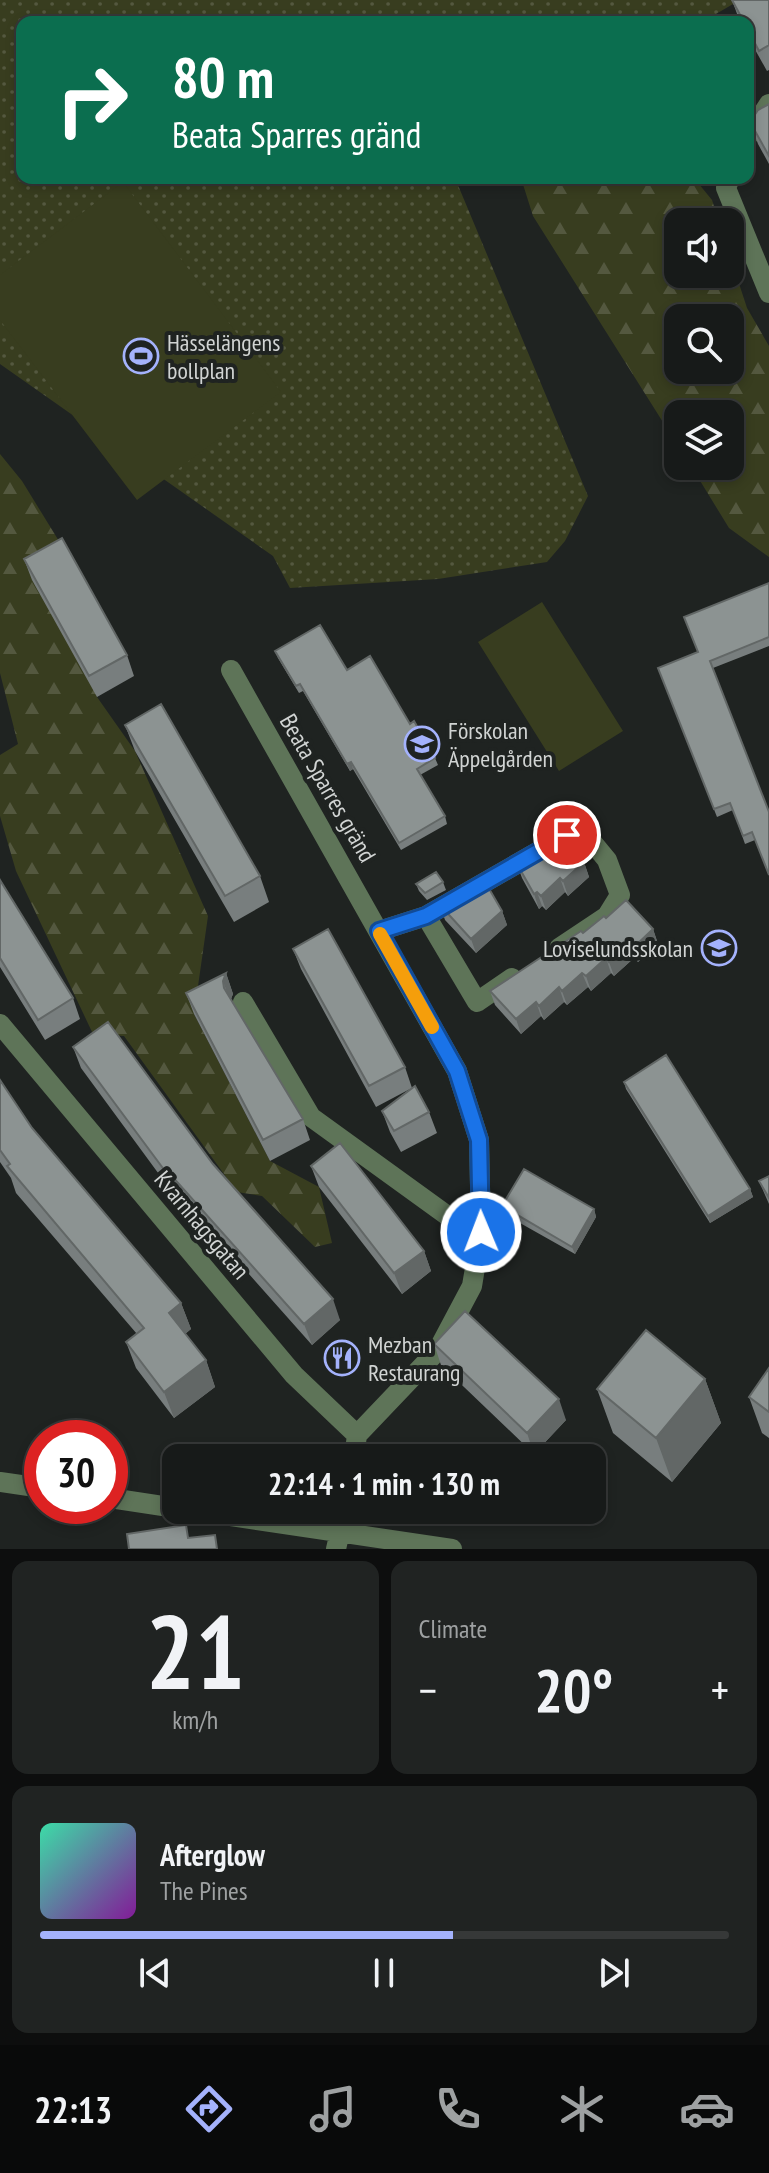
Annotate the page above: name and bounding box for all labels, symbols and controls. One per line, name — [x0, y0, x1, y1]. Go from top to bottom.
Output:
text: 80 m — [172, 41, 274, 113]
icon: right — [40, 48, 144, 152]
text: Beata Sparres gränd — [172, 111, 421, 158]
map controls — [664, 208, 744, 480]
button: sound — [664, 208, 744, 288]
button: search — [664, 304, 744, 384]
place label: Hässelängens bollplan — [167, 327, 280, 386]
sports icon: Hässelängens bollplan — [122, 337, 160, 375]
button: layers — [664, 400, 744, 480]
street label: Beata Sparres gränd — [273, 708, 383, 868]
place label: Förskolan Äppelgården — [448, 715, 553, 774]
school or university icon: Förskolan Äppelgården — [403, 725, 441, 763]
pin — [533, 801, 601, 869]
icon: arrive — [545, 813, 589, 857]
school or university icon: Loviselundsskolan — [700, 929, 738, 967]
place label: Loviselundsskolan — [543, 933, 693, 964]
street label: Kvarnhagsgatan — [148, 1164, 256, 1286]
position arrow — [439, 1190, 523, 1274]
place label: Mezban Restaurang — [368, 1329, 460, 1388]
restaurant icon: Mezban Restaurang — [323, 1339, 361, 1377]
speed limit sign: 30 — [24, 1420, 128, 1524]
text: 22:14 · 1 min · 130 m — [268, 1464, 500, 1503]
text: 21 — [146, 1583, 245, 1718]
text: Climate — [419, 1612, 487, 1645]
text: 20° — [534, 1651, 613, 1729]
text: − — [419, 1661, 437, 1718]
text: + — [711, 1661, 729, 1718]
text: km/h — [172, 1703, 218, 1736]
text: Afterglow — [160, 1835, 265, 1874]
text: The Pines — [160, 1874, 248, 1907]
icon: previous — [133, 1951, 177, 1995]
icon: pause — [362, 1951, 406, 1995]
icon: next — [592, 1951, 636, 1995]
icon: directions — [181, 2081, 237, 2137]
icon: music — [305, 2081, 361, 2137]
icon: phone — [430, 2081, 486, 2137]
icon: climate — [554, 2081, 610, 2137]
icon: car — [679, 2081, 735, 2137]
text: 22:13 — [34, 2086, 112, 2133]

